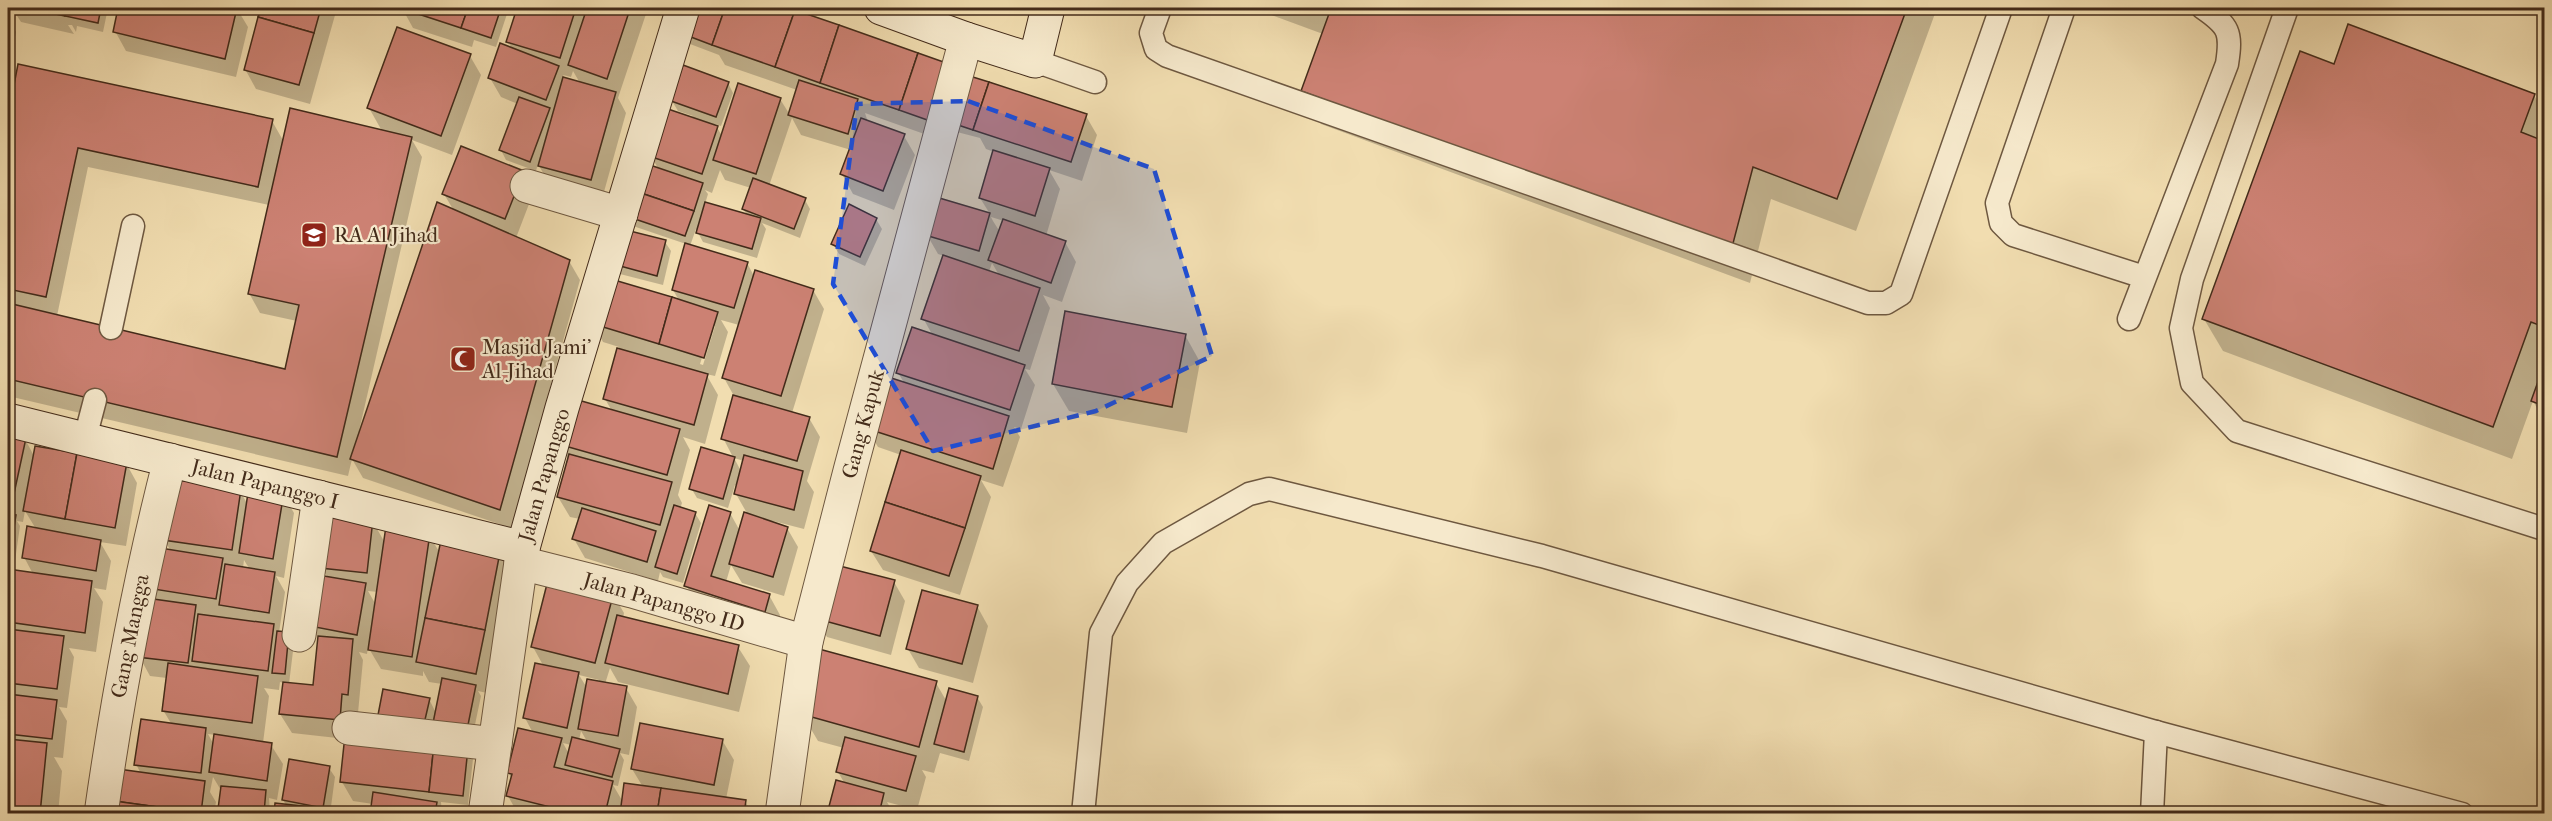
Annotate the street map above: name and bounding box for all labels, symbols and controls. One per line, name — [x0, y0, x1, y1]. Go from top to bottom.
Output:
school or university icon: RA Al Jihad — [299, 220, 329, 250]
place label: RA Al Jihad — [334, 223, 439, 247]
place label: Masjid Jami' Al-Jihad — [481, 335, 591, 383]
mosque icon: Masjid Jami' Al-Jihad — [448, 344, 478, 374]
street label: Gang Kapuk — [837, 367, 889, 481]
street label: Jalan Papanggo — [513, 405, 575, 546]
street label: Jalan Papanggo I — [187, 454, 341, 514]
street label: Jalan Papanggo ID — [579, 567, 747, 636]
street label: Gang Mangga — [106, 572, 154, 700]

